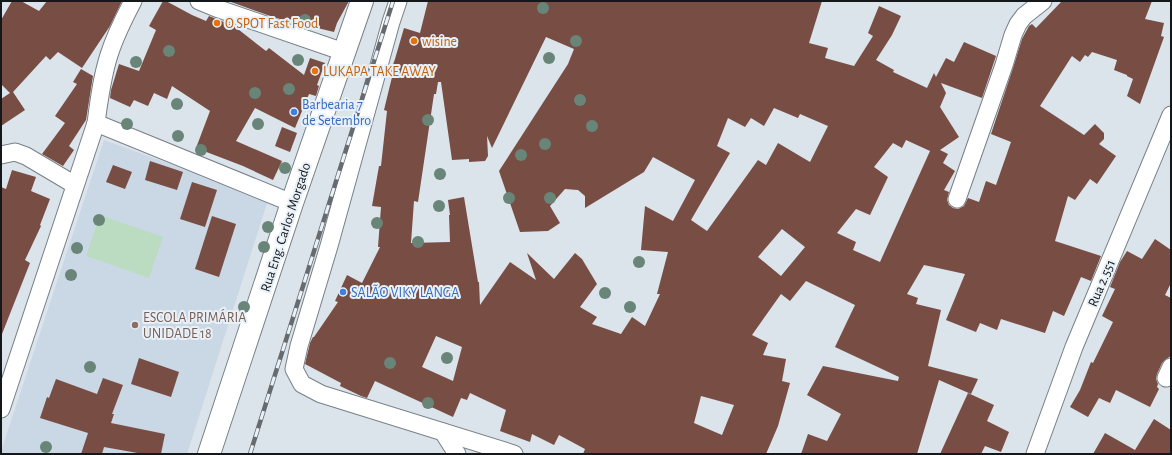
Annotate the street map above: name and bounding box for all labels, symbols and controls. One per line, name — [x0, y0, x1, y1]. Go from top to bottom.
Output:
place label: O SPOT Fast Food — [225, 17, 318, 31]
marker: O SPOT Fast Food — [212, 18, 222, 28]
place label: wisine — [422, 35, 457, 49]
marker: wisine — [409, 36, 419, 46]
place label: LUKAPA TAKE AWAY — [323, 65, 437, 79]
marker: LUKAPA TAKE AWAY — [310, 66, 320, 76]
place label: Barbearia 7 de Setembro — [302, 98, 371, 128]
marker: Barbearia 7 de Setembro — [289, 107, 299, 117]
street label: Rua Eng. Carlos Morgado — [258, 161, 313, 294]
street label: Rua 2.551 — [1086, 258, 1118, 309]
place label: SALÃO VIKY LANGA — [351, 284, 459, 300]
marker: SALÃO VIKY LANGA — [338, 287, 348, 297]
place label: ESCOLA PRIMÁRIA UNIDADE 18 — [143, 308, 246, 341]
marker: ESCOLA PRIMÁRIA UNIDADE 18 — [130, 320, 140, 330]

